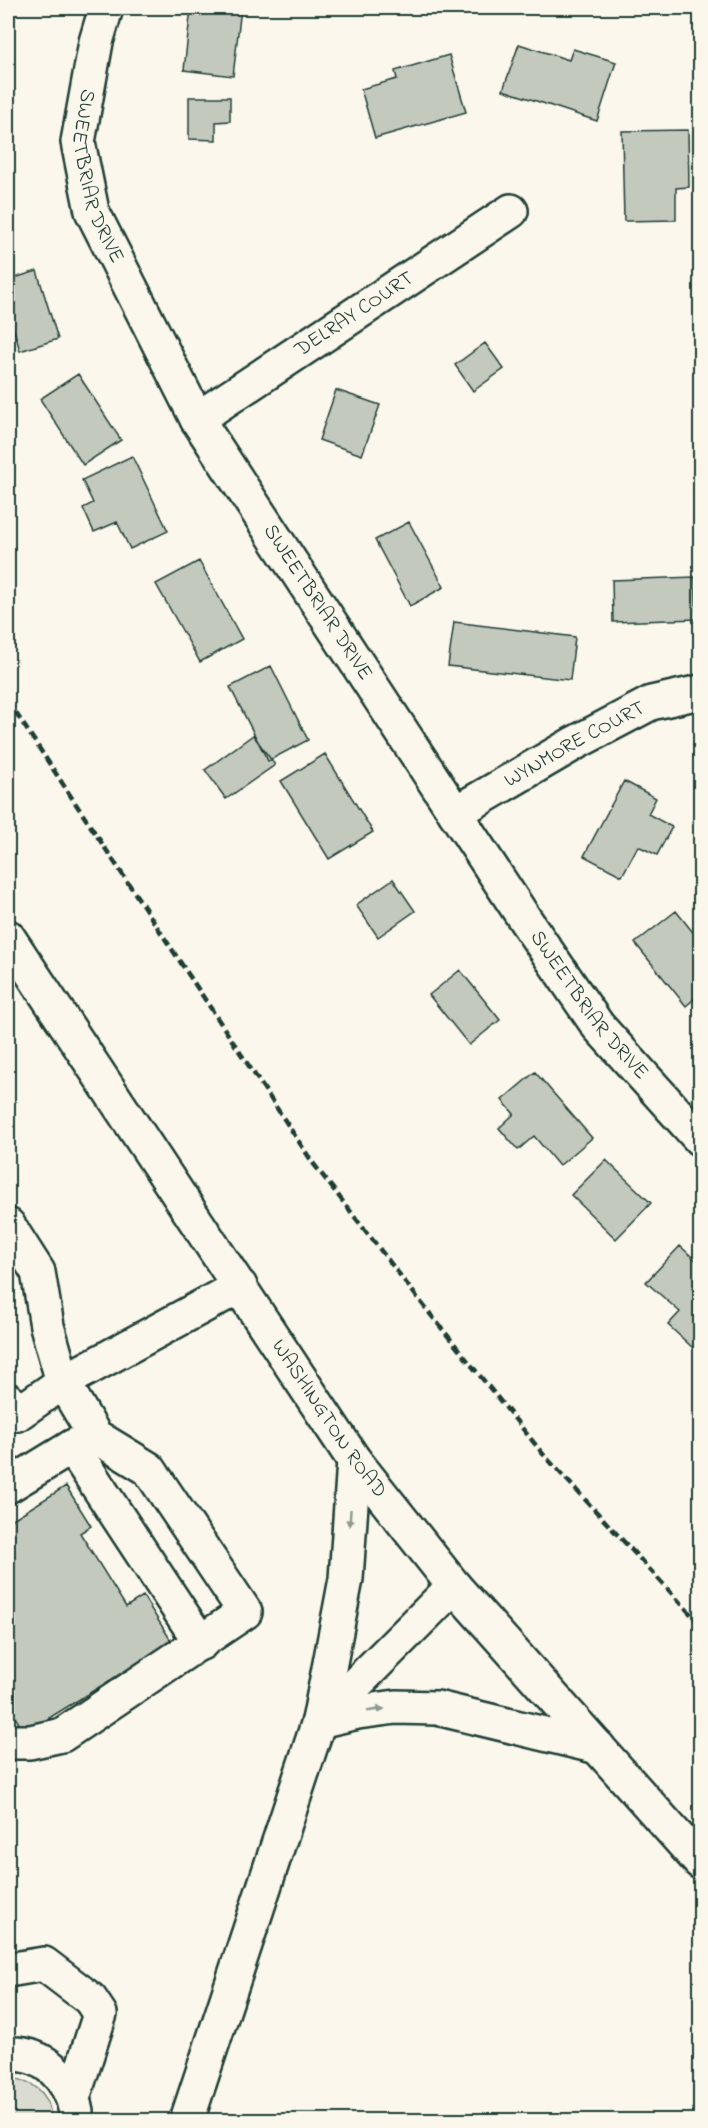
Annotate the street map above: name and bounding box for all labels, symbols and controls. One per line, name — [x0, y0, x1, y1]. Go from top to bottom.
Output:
street label: SWEETBRIAR DRIVE — [63, 87, 131, 269]
street label: DELRAY COURT — [288, 264, 420, 366]
street label: SWEETBRIAR DRIVE — [255, 519, 380, 687]
street label: WYNMORE COURT — [499, 694, 650, 796]
street label: SWEETBRIAR DRIVE — [522, 925, 655, 1087]
street label: WASHINGTON ROAD — [264, 1334, 394, 1505]
one-way arrow — [345, 1509, 355, 1528]
one-way arrow — [367, 1705, 386, 1715]

